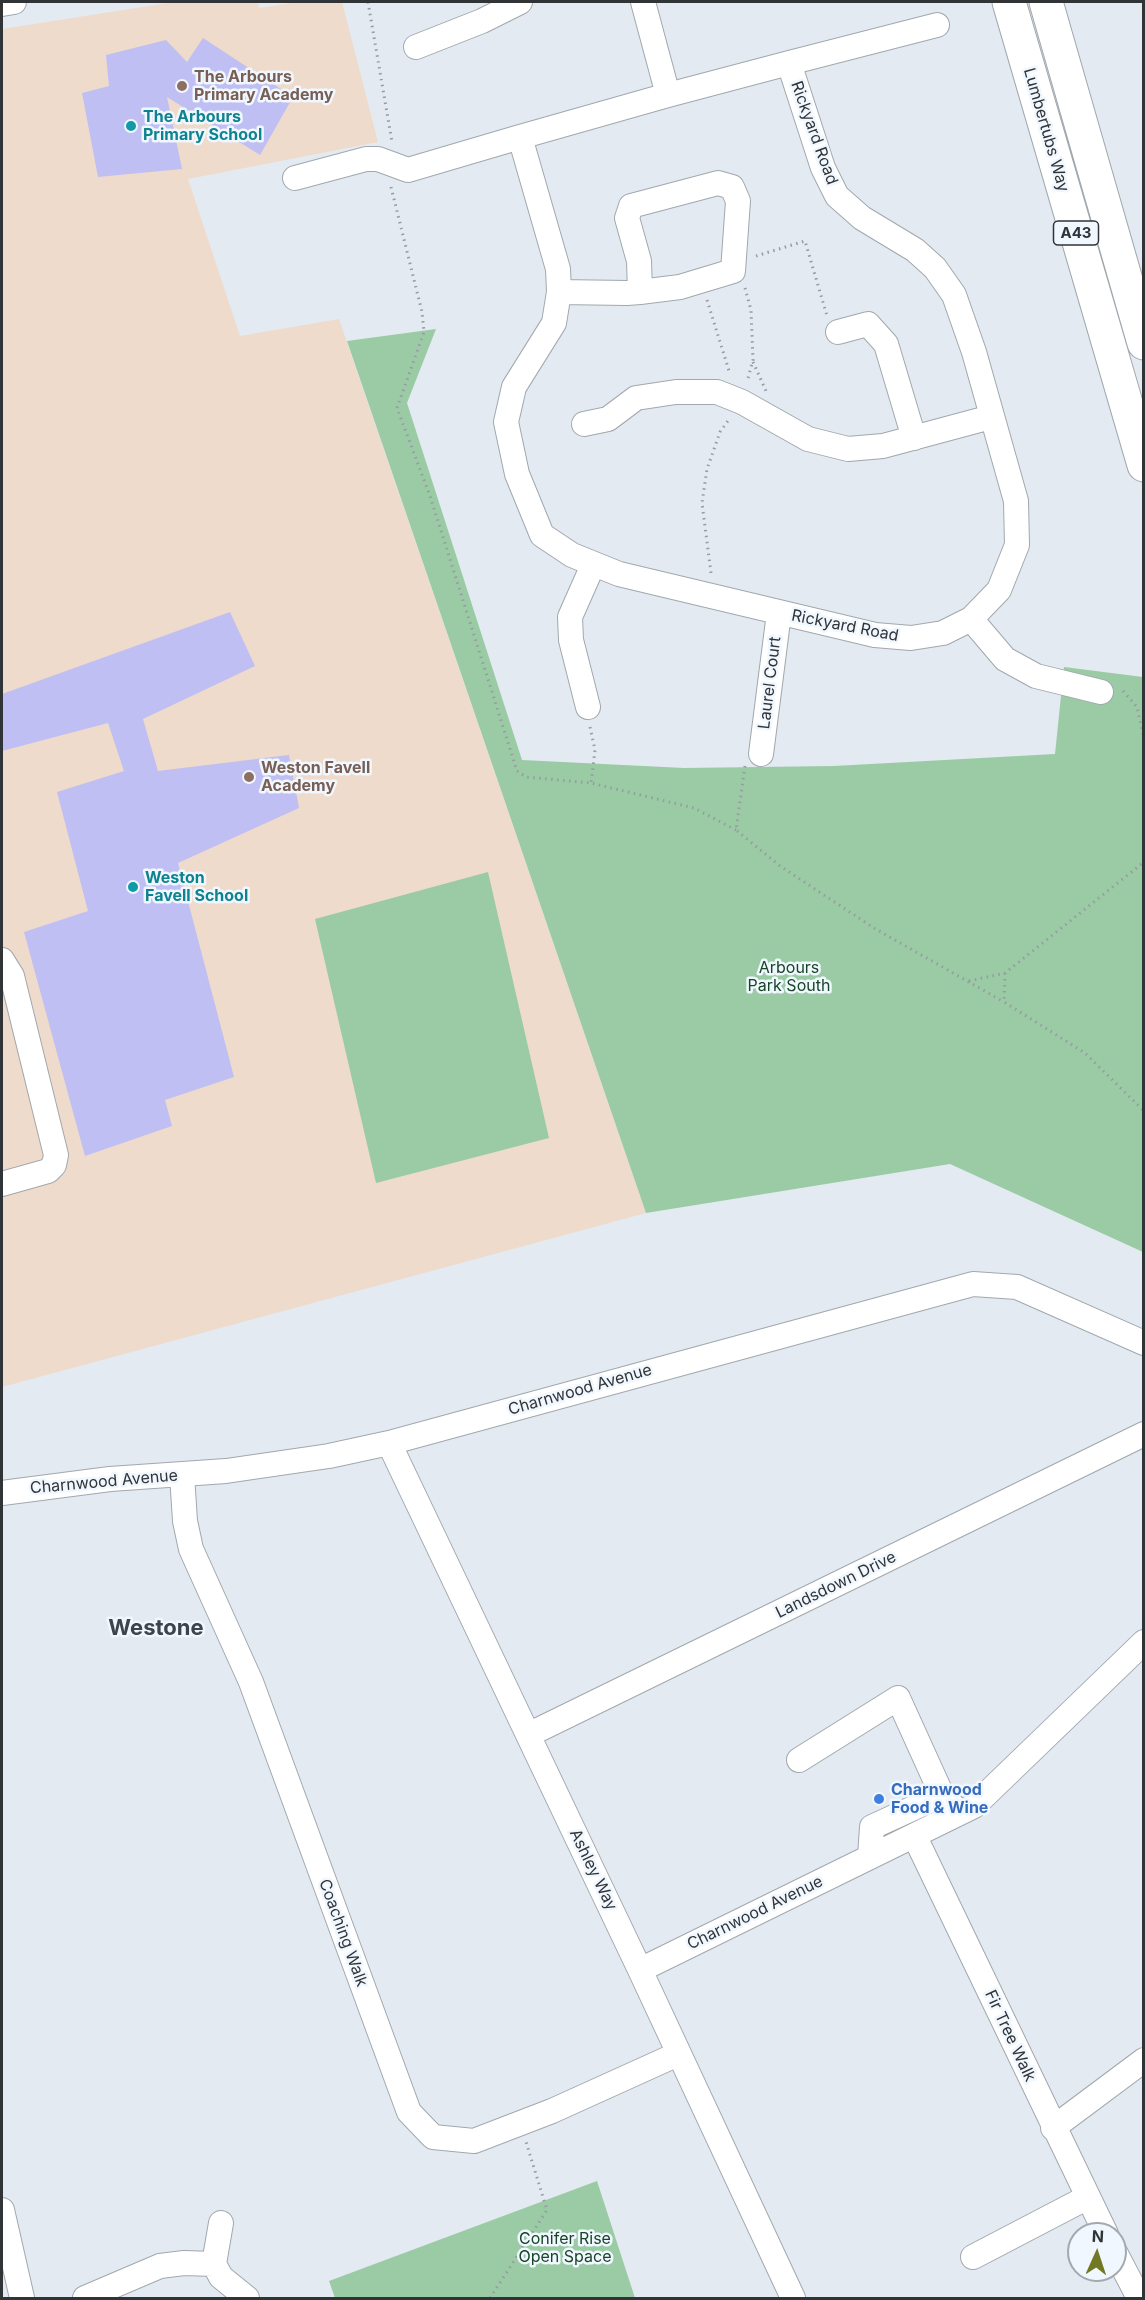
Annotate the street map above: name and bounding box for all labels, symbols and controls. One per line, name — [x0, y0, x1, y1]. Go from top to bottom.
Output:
street label: Lumbertubs Way — [1019, 66, 1073, 194]
place label: The Arbours Primary Academy — [194, 67, 333, 105]
marker: The Arbours Primary Academy — [175, 79, 189, 93]
street label: Rickyard Road — [786, 79, 842, 187]
place label: The Arbours Primary School — [143, 107, 262, 145]
marker: The Arbours Primary School — [124, 119, 138, 133]
road number: A43 — [1054, 221, 1098, 245]
street label: Rickyard Road — [790, 606, 900, 646]
street label: Laurel Court — [755, 636, 785, 730]
place label: Weston Favell Academy — [261, 758, 370, 796]
marker: Weston Favell Academy — [242, 770, 256, 784]
place label: Weston Favell School — [145, 868, 248, 906]
marker: Weston Favell School — [126, 880, 140, 894]
park label: Arbours Park South — [748, 958, 830, 996]
street label: Charnwood Avenue — [506, 1360, 654, 1420]
street label: Charnwood Avenue — [29, 1466, 179, 1498]
street label: Landsdown Drive — [773, 1548, 899, 1622]
district label: Westone — [108, 1615, 204, 1641]
place label: Charnwood Food & Wine — [891, 1780, 988, 1818]
marker: Charnwood Food & Wine — [872, 1792, 886, 1806]
street label: Ashley Way — [565, 1826, 621, 1914]
street label: Charnwood Avenue — [684, 1872, 826, 1954]
street label: Coaching Walk — [315, 1877, 371, 1989]
street label: Fir Tree Walk — [980, 1987, 1040, 2085]
north arrow — [1067, 2222, 1127, 2282]
text: N — [1091, 2226, 1104, 2246]
park label: Conifer Rise Open Space — [519, 2229, 611, 2267]

